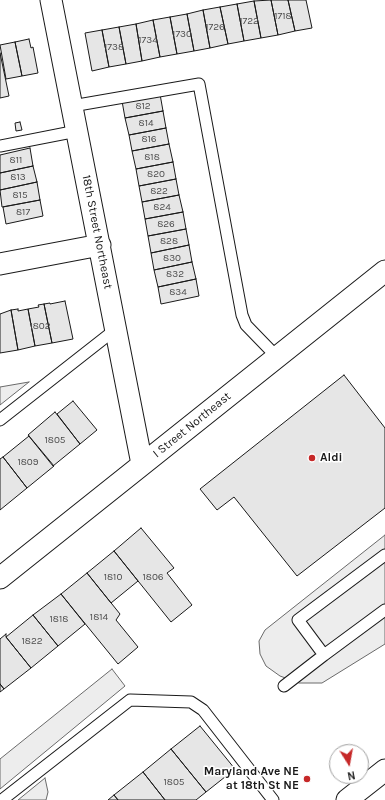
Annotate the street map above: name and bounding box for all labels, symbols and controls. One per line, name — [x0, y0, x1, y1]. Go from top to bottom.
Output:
house number: 1718 — [274, 10, 292, 22]
house number: 1722 — [239, 15, 259, 27]
house number: 1726 — [205, 21, 225, 33]
house number: 1730 — [172, 28, 192, 40]
house number: 1734 — [138, 34, 158, 46]
house number: 1738 — [104, 41, 124, 53]
house number: 812 — [135, 100, 151, 112]
house number: 814 — [138, 117, 154, 129]
house number: 816 — [141, 133, 157, 145]
house number: 818 — [144, 151, 160, 163]
house number: 811 — [10, 154, 22, 166]
house number: 820 — [147, 168, 165, 180]
house number: 813 — [10, 171, 26, 183]
street label: 18th Street Northeast — [79, 174, 115, 290]
house number: 822 — [150, 185, 168, 197]
house number: 815 — [12, 189, 28, 201]
house number: 824 — [153, 201, 171, 213]
house number: 817 — [16, 206, 30, 218]
house number: 826 — [157, 218, 175, 230]
house number: 828 — [160, 235, 178, 247]
house number: 830 — [163, 252, 181, 264]
house number: 832 — [166, 268, 184, 280]
house number: 834 — [169, 286, 187, 298]
house number: 1802 — [29, 320, 51, 332]
street label: I Street Northeast — [150, 389, 234, 461]
house number: 1805 — [44, 434, 66, 446]
place label: Aldi — [320, 451, 342, 465]
marker: Aldi — [307, 453, 317, 463]
house number: 1809 — [17, 456, 39, 468]
house number: 1810 — [104, 571, 122, 583]
house number: 1806 — [142, 571, 164, 583]
house number: 1814 — [90, 611, 108, 623]
house number: 1818 — [50, 613, 68, 625]
house number: 1822 — [21, 635, 43, 647]
north arrow — [329, 744, 369, 784]
place label: Maryland Ave NE at 18th St NE — [204, 765, 299, 793]
text: N — [346, 768, 356, 782]
marker: Maryland Ave NE at 18th St NE — [302, 774, 312, 784]
house number: 1805 — [163, 776, 185, 788]

